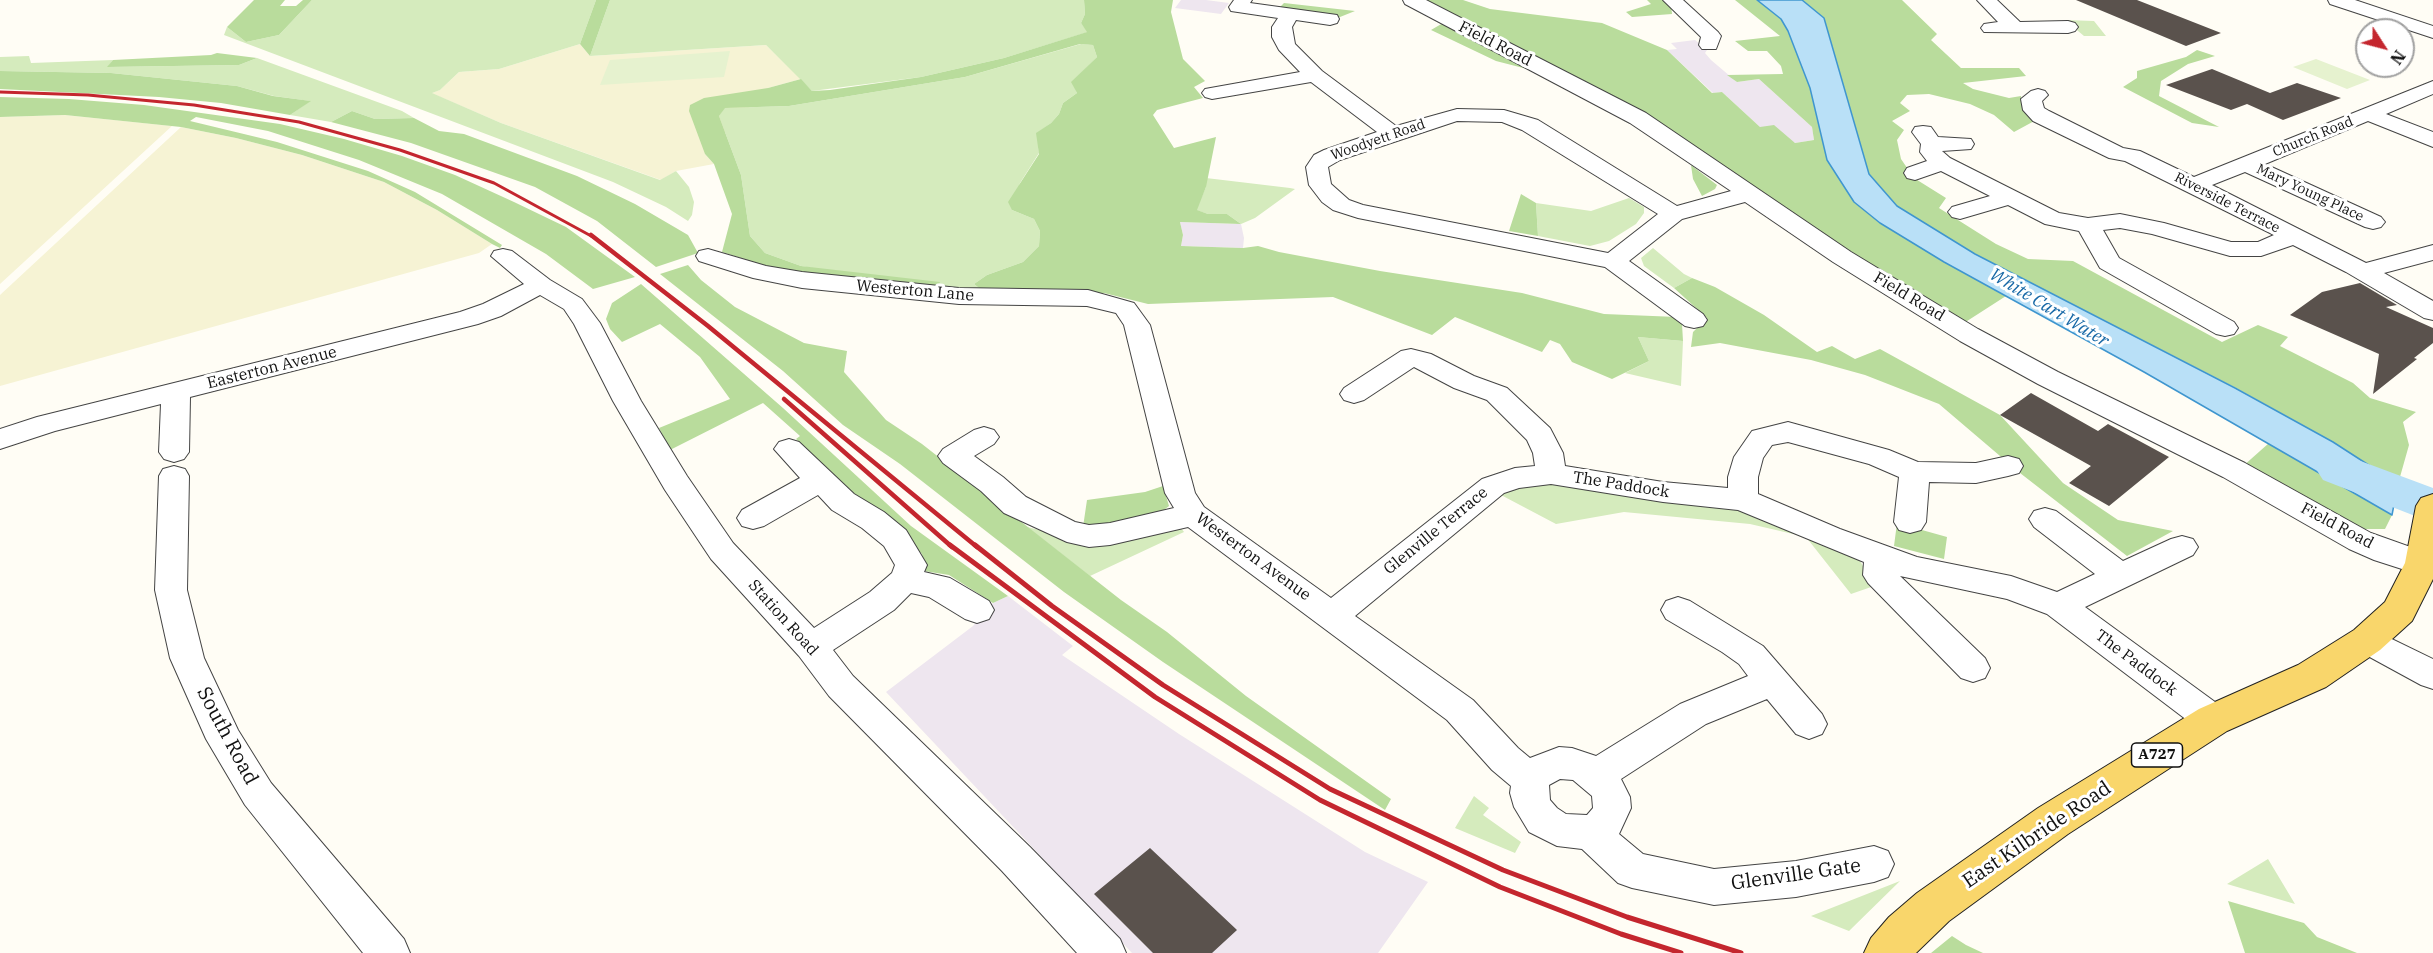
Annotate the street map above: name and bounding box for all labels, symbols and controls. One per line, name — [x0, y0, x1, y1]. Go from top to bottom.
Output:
street label: Field Road — [1455, 17, 1535, 71]
north arrow — [2355, 18, 2415, 78]
text: N — [2386, 46, 2410, 68]
street label: Church Road — [2270, 113, 2356, 161]
street label: Woodyett Road — [1329, 116, 1427, 164]
street label: Mary Young Place — [2254, 161, 2366, 225]
street label: Riverside Terrace — [2172, 169, 2282, 237]
water label: White Cart Water — [1985, 264, 2113, 352]
street label: Field Road — [1870, 268, 1948, 326]
street label: Westerton Lane — [855, 276, 975, 306]
street label: Easterton Avenue — [205, 343, 339, 393]
street label: The Paddock — [1571, 468, 1671, 502]
street label: Glenville Terrace — [1380, 483, 1492, 579]
street label: Field Road — [2297, 499, 2377, 553]
street label: Westerton Avenue — [1192, 509, 1314, 605]
street label: Station Road — [744, 576, 822, 660]
street label: The Paddock — [2091, 626, 2181, 700]
street label: South Road — [191, 683, 263, 789]
road number: A727 — [2132, 743, 2182, 767]
street label: East Kilbride Road — [1958, 776, 2116, 894]
street label: Glenville Gate — [1729, 854, 1863, 896]

